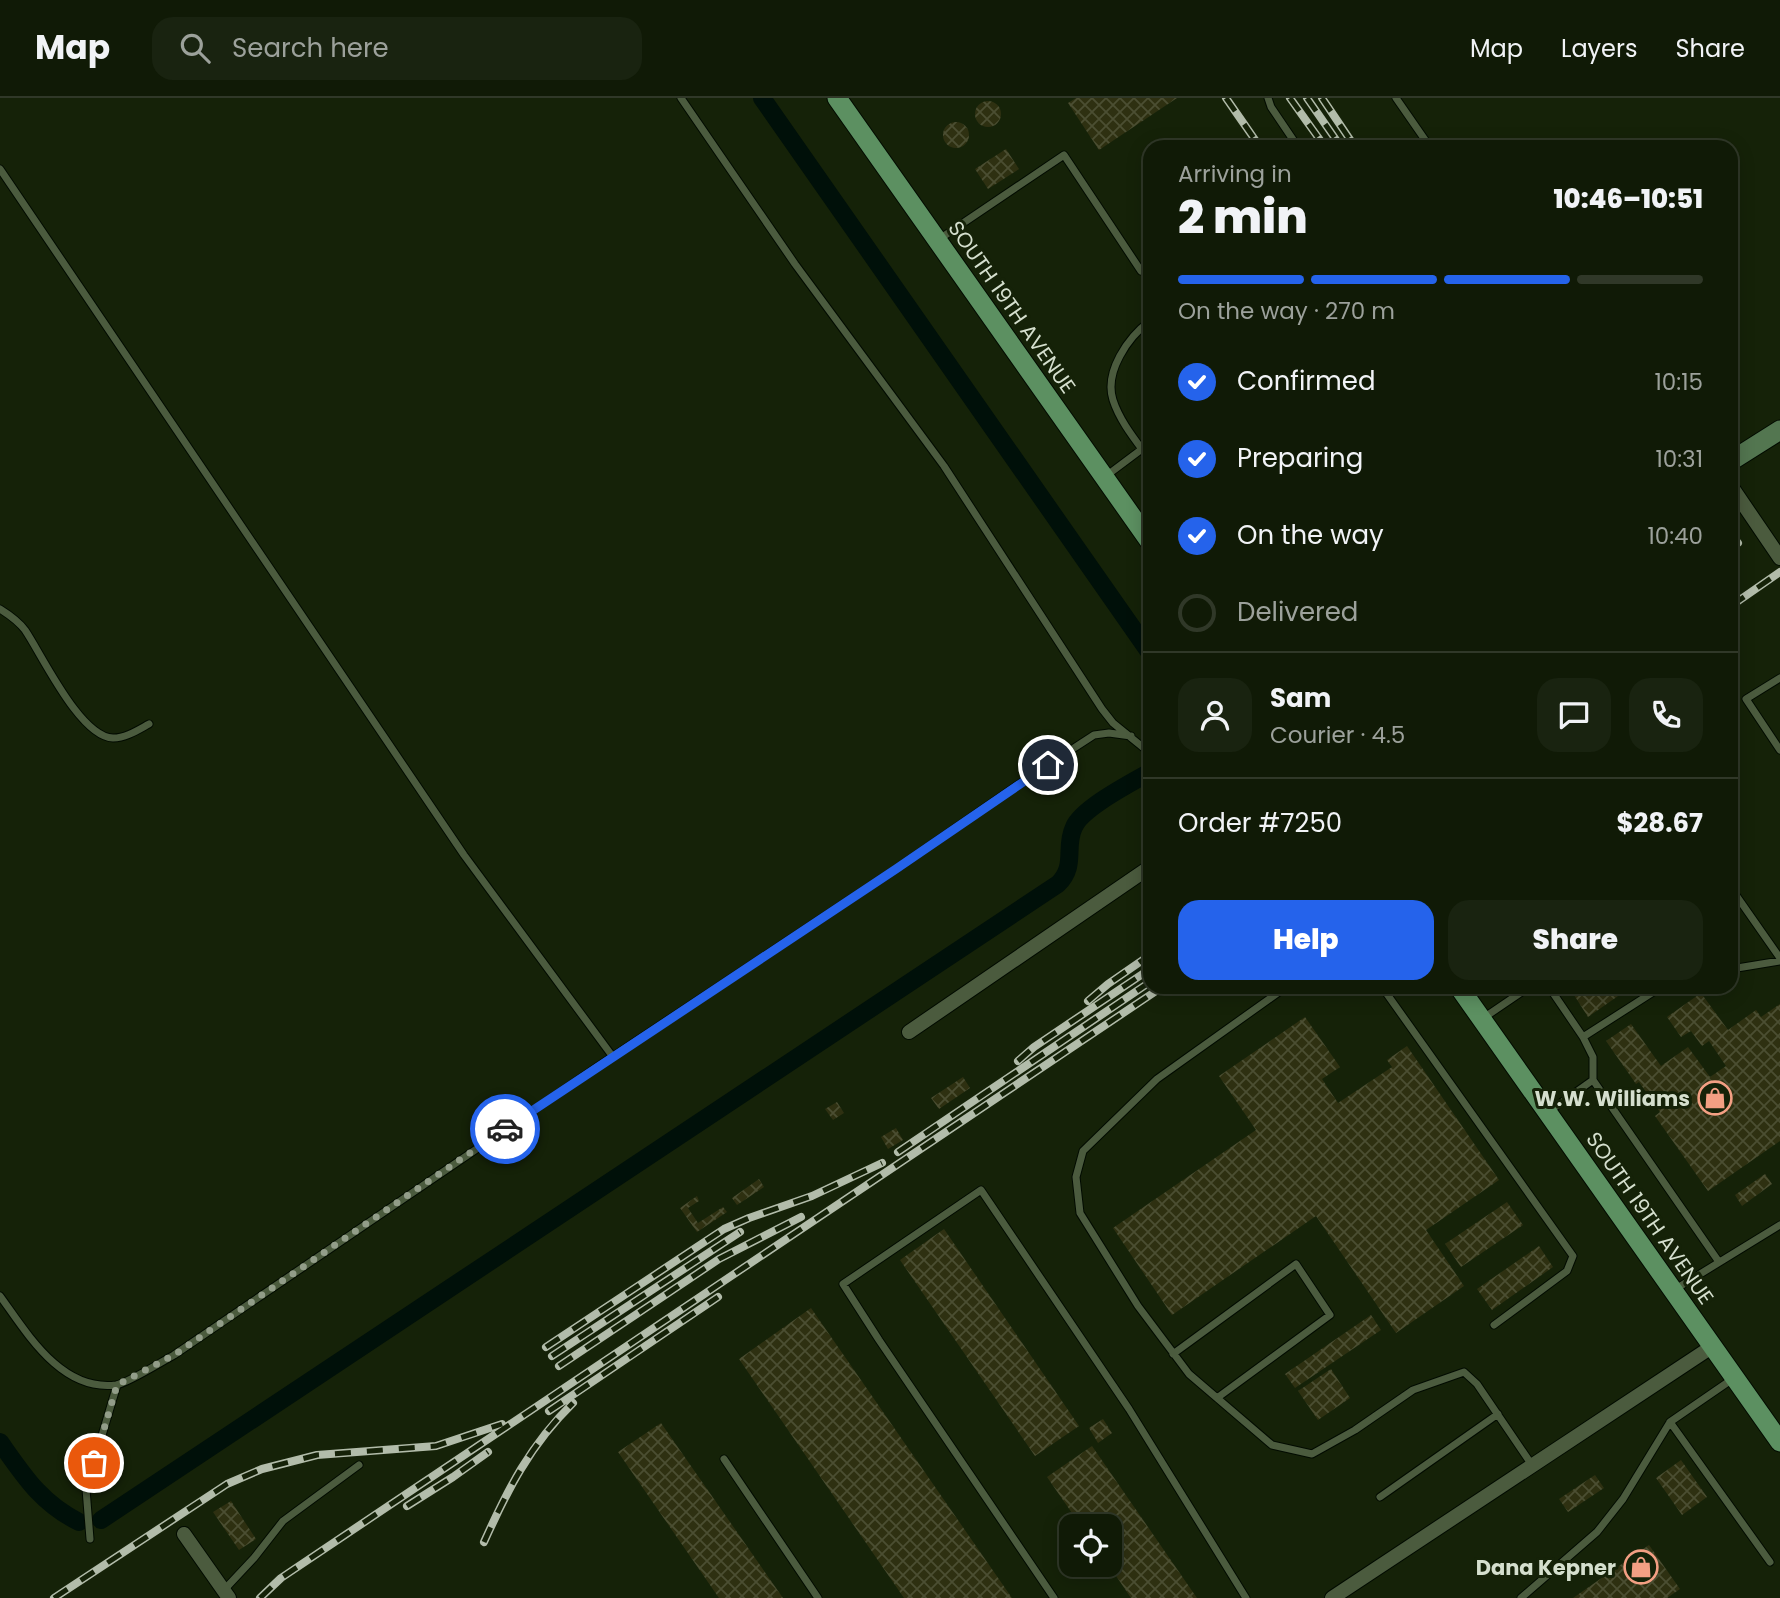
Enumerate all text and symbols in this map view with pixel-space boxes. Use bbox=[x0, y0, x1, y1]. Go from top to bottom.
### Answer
search box bbox=[152, 17, 642, 80]
text: Map bbox=[35, 24, 110, 71]
icon: search bbox=[176, 29, 214, 67]
text: Search here bbox=[232, 30, 389, 66]
text: Map bbox=[1470, 32, 1523, 65]
text: Layers bbox=[1561, 32, 1637, 65]
text: Share bbox=[1675, 32, 1745, 65]
text: Arriving in bbox=[1178, 158, 1292, 190]
text: 10:46–10:51 bbox=[1554, 181, 1703, 217]
text: 2 min bbox=[1178, 185, 1308, 249]
street label: SOUTH 19TH AVENUE bbox=[941, 215, 1083, 399]
text: On the way · 270 m bbox=[1178, 295, 1395, 327]
icon: check bbox=[1178, 363, 1216, 401]
text: Confirmed bbox=[1237, 363, 1375, 399]
text: 10:15 bbox=[1654, 366, 1703, 398]
icon: check bbox=[1178, 440, 1216, 478]
text: Preparing bbox=[1237, 440, 1363, 476]
text: 10:31 bbox=[1655, 443, 1703, 475]
icon: check bbox=[1178, 517, 1216, 555]
text: On the way bbox=[1237, 517, 1384, 553]
text: 10:40 bbox=[1647, 520, 1703, 552]
text: Delivered bbox=[1237, 594, 1358, 630]
button: person bbox=[1178, 678, 1252, 752]
button: chat bbox=[1537, 678, 1611, 752]
button: phone bbox=[1629, 678, 1703, 752]
text: Sam bbox=[1270, 680, 1331, 716]
text: Courier · 4.5 bbox=[1270, 719, 1405, 751]
pin bbox=[1018, 735, 1078, 795]
icon: home bbox=[1029, 746, 1067, 784]
text: Order #7250 bbox=[1178, 805, 1342, 841]
text: $28.67 bbox=[1616, 805, 1703, 841]
button: Help bbox=[1178, 900, 1434, 980]
button: Share bbox=[1448, 900, 1703, 980]
shop icon: W.W. Williams bbox=[1696, 1079, 1734, 1117]
place label: W.W. Williams bbox=[1534, 1084, 1690, 1113]
courier bbox=[470, 1094, 540, 1164]
icon: car bbox=[486, 1110, 524, 1148]
street label: SOUTH 19TH AVENUE bbox=[1579, 1126, 1721, 1310]
pin bbox=[64, 1433, 124, 1493]
icon: bag bbox=[75, 1444, 113, 1482]
map controls bbox=[1059, 1514, 1122, 1577]
button: locate bbox=[1059, 1514, 1122, 1577]
shop icon: Dana Kepner bbox=[1622, 1548, 1660, 1586]
place label: Dana Kepner bbox=[1476, 1553, 1616, 1582]

